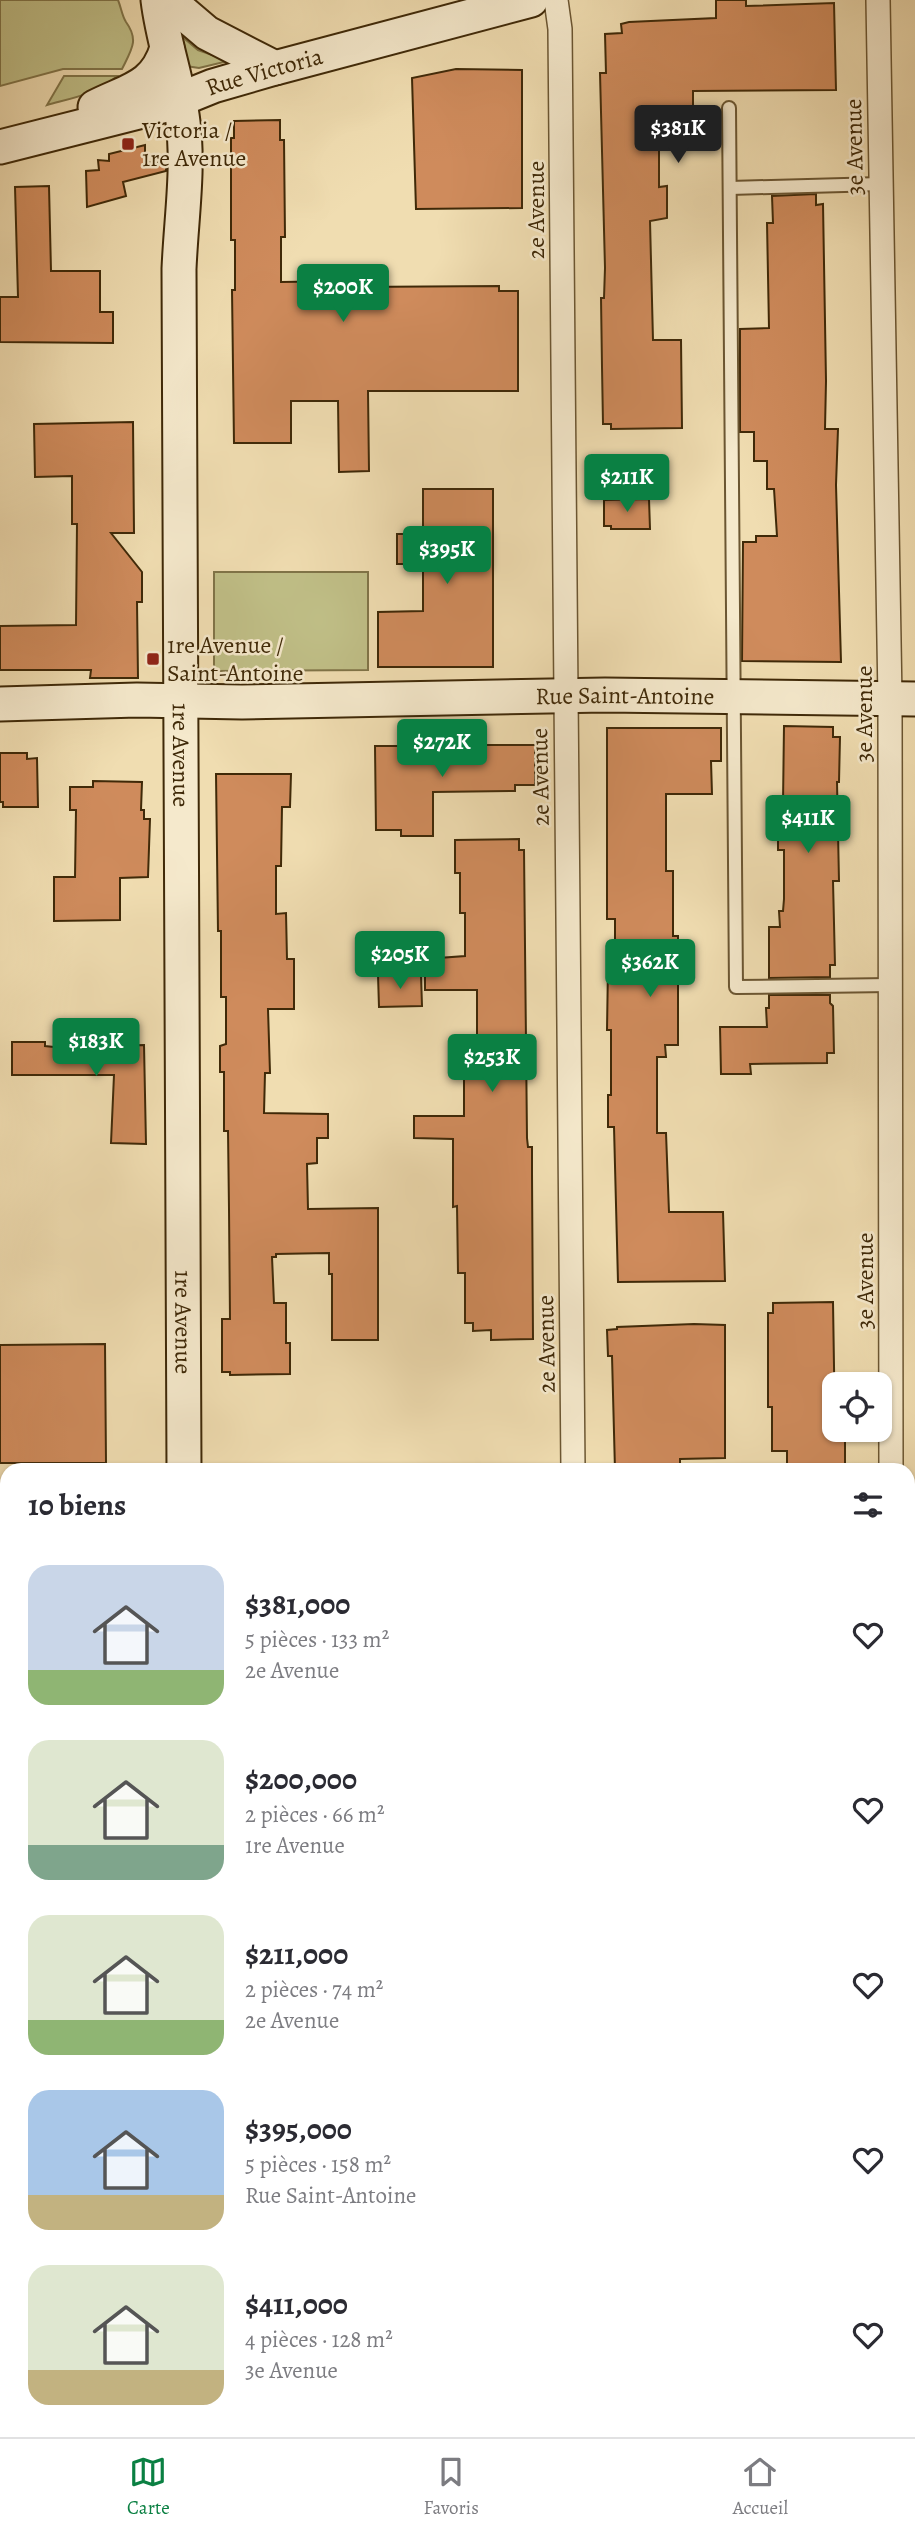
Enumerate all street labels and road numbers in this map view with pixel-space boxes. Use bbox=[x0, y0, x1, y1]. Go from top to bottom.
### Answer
street label: Rue Victoria bbox=[201, 40, 327, 103]
street label: 3e Avenue bbox=[837, 98, 871, 196]
street label: 2e Avenue bbox=[520, 161, 552, 259]
street label: 3e Avenue bbox=[848, 666, 880, 762]
street label: Rue Saint-Antoine bbox=[535, 679, 715, 712]
street label: 1re Avenue bbox=[165, 703, 197, 807]
street label: 2e Avenue bbox=[523, 728, 557, 826]
street label: 3e Avenue bbox=[849, 1233, 881, 1329]
street label: 1re Avenue bbox=[167, 1270, 200, 1374]
street label: 2e Avenue bbox=[529, 1295, 563, 1393]

